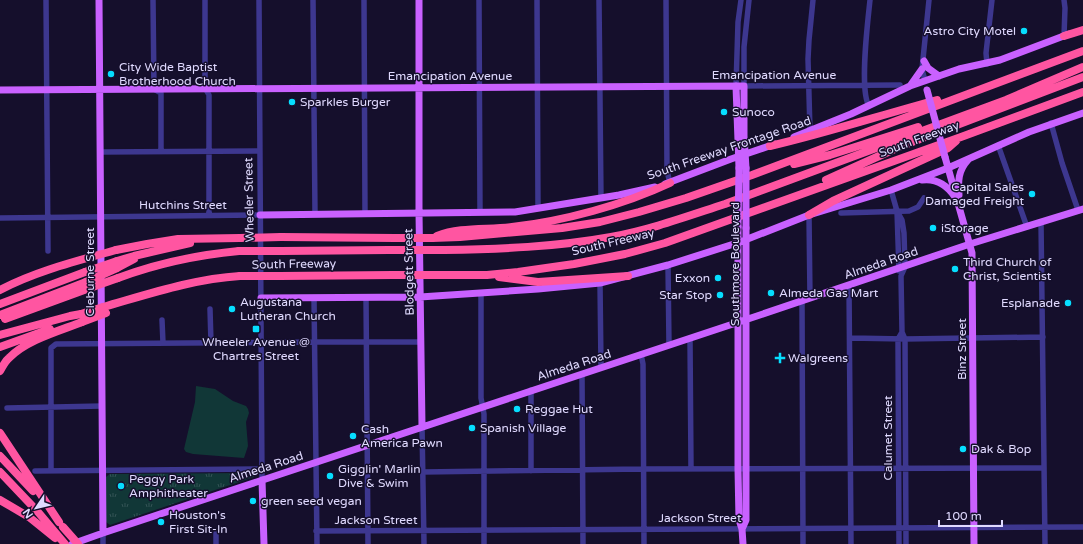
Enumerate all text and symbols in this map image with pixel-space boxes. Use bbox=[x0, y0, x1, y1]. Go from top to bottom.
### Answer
place label: Astro City Motel bbox=[924, 24, 1016, 38]
marker: Astro City Motel bbox=[1019, 26, 1029, 36]
place label: City Wide Baptist Brotherhood Church bbox=[119, 60, 236, 88]
street label: Emancipation Avenue bbox=[712, 68, 836, 82]
marker: City Wide Baptist Brotherhood Church bbox=[106, 69, 116, 79]
street label: Emancipation Avenue bbox=[388, 69, 512, 83]
place label: Sparkles Burger bbox=[300, 95, 391, 109]
marker: Sparkles Burger bbox=[287, 97, 297, 107]
place label: Sunoco bbox=[732, 105, 775, 119]
marker: Sunoco bbox=[719, 107, 729, 117]
street label: South Freeway Frontage Road bbox=[645, 113, 813, 183]
street label: South Freeway bbox=[877, 118, 962, 160]
street label: Wheeler Street bbox=[241, 157, 257, 243]
place label: Capital Sales Damaged Freight bbox=[925, 180, 1024, 208]
marker: Capital Sales Damaged Freight bbox=[1027, 189, 1037, 199]
street label: Hutchins Street bbox=[139, 198, 227, 212]
street label: Southmore Boulevard bbox=[728, 202, 742, 326]
place label: iStorage bbox=[941, 221, 989, 235]
marker: iStorage bbox=[928, 223, 938, 233]
street label: South Freeway bbox=[570, 226, 656, 258]
street label: Cleburne Street bbox=[83, 227, 97, 317]
street label: Blodgett Street bbox=[401, 228, 417, 316]
street label: Almeda Road bbox=[842, 244, 920, 282]
place label: Third Church of Christ, Scientist bbox=[963, 255, 1052, 283]
street label: South Freeway bbox=[252, 256, 337, 272]
marker: Third Church of Christ, Scientist bbox=[950, 264, 960, 274]
place label: Exxon bbox=[675, 271, 710, 285]
marker: Exxon bbox=[713, 273, 723, 283]
place label: Almeda Gas Mart bbox=[779, 286, 879, 300]
place label: Star Stop bbox=[659, 288, 712, 302]
marker: Almeda Gas Mart bbox=[766, 288, 776, 298]
marker: Star Stop bbox=[715, 290, 725, 300]
place label: Augustana Lutheran Church bbox=[240, 295, 336, 323]
place label: Esplanade bbox=[1001, 296, 1060, 310]
marker: Esplanade bbox=[1063, 298, 1073, 308]
marker: Augustana Lutheran Church bbox=[227, 304, 237, 314]
street label: Binz Street bbox=[955, 318, 969, 380]
marker: Wheeler Avenue @ Chartres Street bbox=[251, 324, 261, 334]
place label: Wheeler Avenue @ Chartres Street bbox=[202, 335, 310, 363]
street label: Almeda Road bbox=[535, 346, 613, 384]
place label: Walgreens bbox=[788, 351, 848, 365]
marker: Walgreens bbox=[775, 353, 785, 363]
street label: Calumet Street bbox=[881, 395, 895, 481]
place label: Reggae Hut bbox=[525, 402, 593, 416]
marker: Reggae Hut bbox=[512, 404, 522, 414]
place label: Spanish Village bbox=[480, 421, 567, 435]
place label: Cash America Pawn bbox=[361, 422, 443, 450]
marker: Spanish Village bbox=[467, 423, 477, 433]
marker: Cash America Pawn bbox=[348, 431, 358, 441]
place label: Dak & Bop bbox=[971, 442, 1031, 456]
marker: Dak & Bop bbox=[958, 444, 968, 454]
street label: Almeda Road bbox=[227, 448, 305, 486]
place label: Gigglin' Marlin Dive & Swim bbox=[338, 462, 421, 490]
marker: Gigglin' Marlin Dive & Swim bbox=[325, 471, 335, 481]
place label: Peggy Park Amphitheater bbox=[129, 472, 208, 500]
marker: Peggy Park Amphitheater bbox=[116, 481, 126, 491]
north arrow bbox=[16, 488, 56, 528]
place label: green seed vegan bbox=[261, 494, 362, 508]
marker: green seed vegan bbox=[248, 496, 258, 506]
scale bar bbox=[939, 502, 1002, 528]
text: N bbox=[20, 506, 36, 521]
place label: Houston's First Sit-In bbox=[169, 508, 228, 536]
text: 100 m bbox=[945, 509, 982, 523]
street label: Jackson Street bbox=[659, 511, 742, 525]
street label: Jackson Street bbox=[335, 513, 418, 527]
marker: Houston's First Sit-In bbox=[156, 517, 166, 527]

